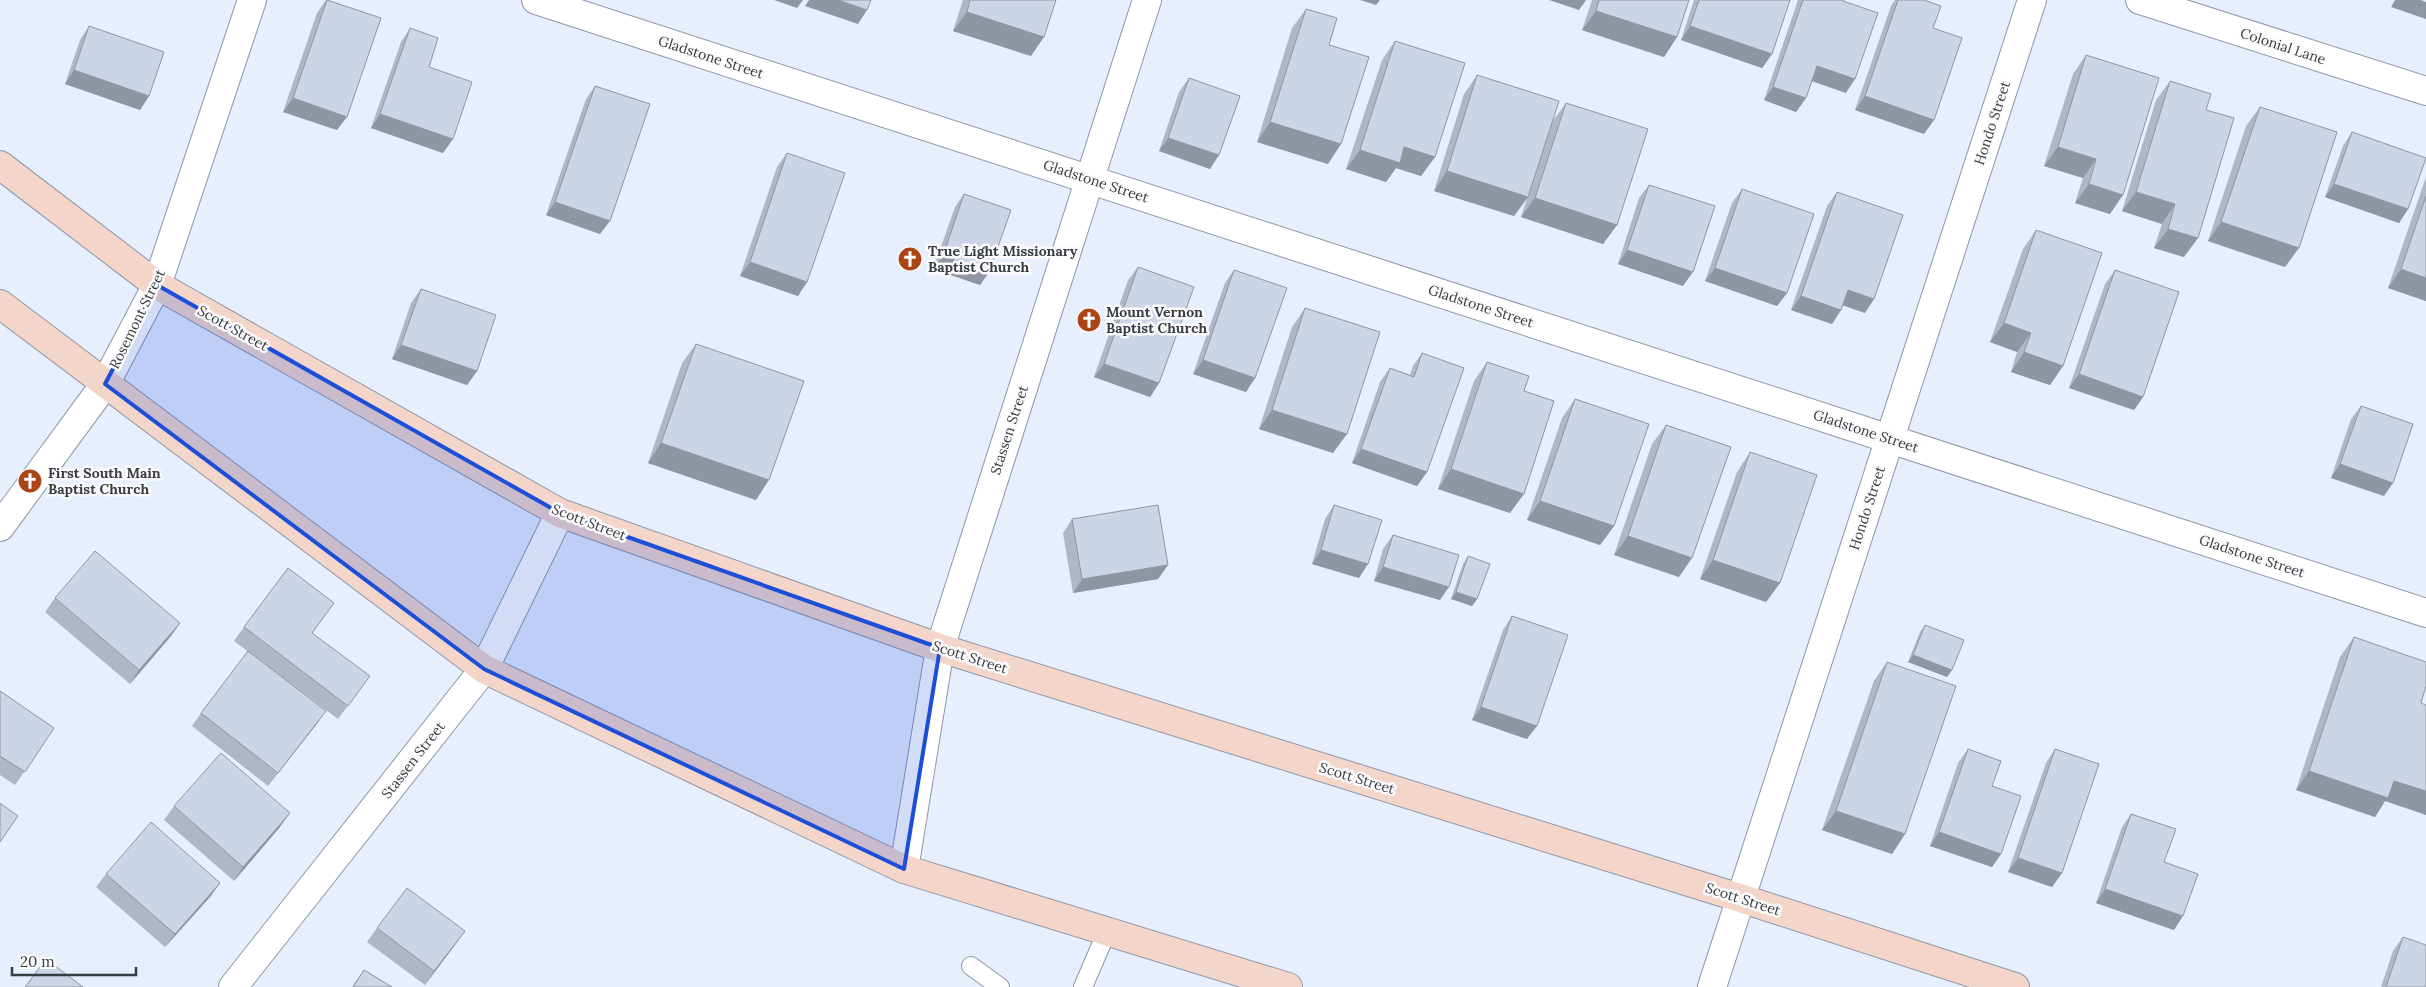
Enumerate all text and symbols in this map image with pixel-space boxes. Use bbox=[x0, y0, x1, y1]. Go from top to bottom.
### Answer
street label: Colonial Lane bbox=[2238, 24, 2328, 68]
street label: Gladstone Street bbox=[656, 32, 766, 83]
street label: Hondo Street bbox=[1970, 78, 2014, 167]
street label: Gladstone Street bbox=[1041, 156, 1151, 207]
place label: True Light Missionary Baptist Church bbox=[928, 242, 1078, 276]
church icon: True Light Missionary Baptist Church bbox=[897, 246, 923, 272]
street label: Rosemont Street bbox=[105, 266, 169, 372]
street label: Gladstone Street bbox=[1426, 281, 1536, 332]
street label: Scott Street bbox=[195, 301, 272, 355]
place label: Mount Vernon Baptist Church bbox=[1106, 303, 1207, 337]
church icon: Mount Vernon Baptist Church bbox=[1076, 307, 1102, 333]
street label: Stassen Street bbox=[986, 382, 1032, 477]
street label: Gladstone Street bbox=[1811, 406, 1921, 457]
street label: Hondo Street bbox=[1845, 463, 1889, 552]
place label: First South Main Baptist Church bbox=[48, 464, 161, 498]
church icon: First South Main Baptist Church bbox=[17, 468, 43, 494]
street label: Scott Street bbox=[549, 500, 629, 545]
street label: Gladstone Street bbox=[2197, 531, 2307, 582]
street label: Scott Street bbox=[930, 636, 1010, 678]
street label: Stassen Street bbox=[377, 717, 449, 802]
street label: Scott Street bbox=[1317, 758, 1397, 798]
street label: Scott Street bbox=[1703, 878, 1783, 920]
scale bar bbox=[12, 944, 136, 976]
text: 20 m bbox=[20, 952, 55, 971]

